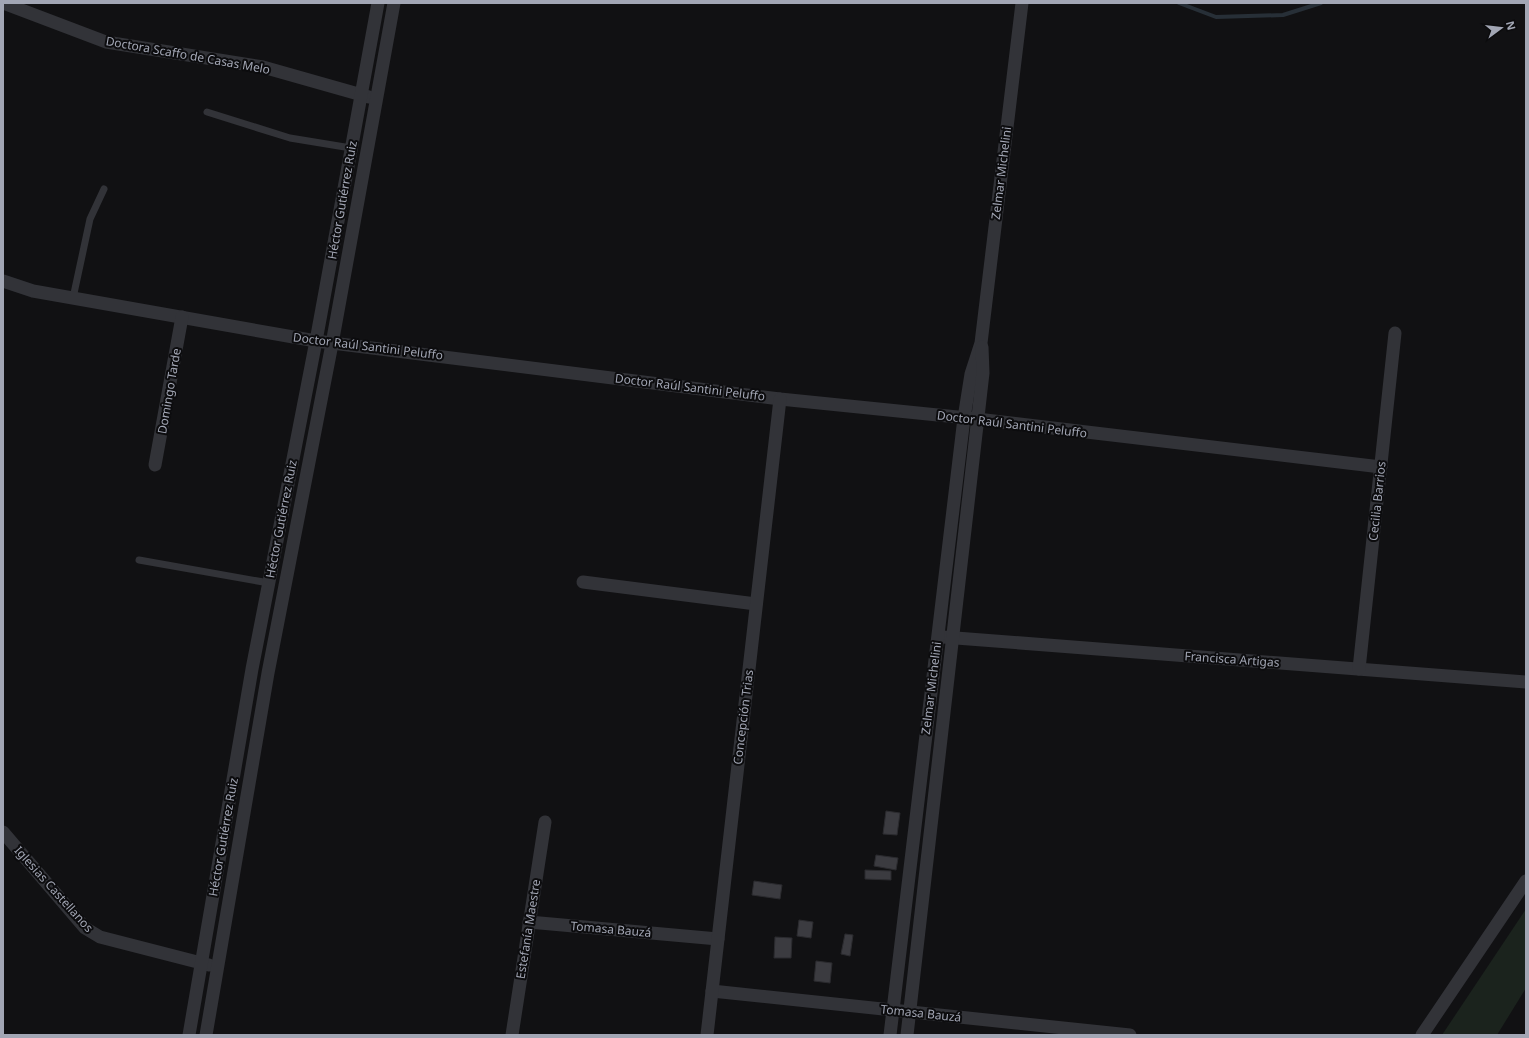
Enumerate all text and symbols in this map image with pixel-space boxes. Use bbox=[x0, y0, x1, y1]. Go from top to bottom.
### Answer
north arrow bbox=[1481, 8, 1521, 48]
text: N bbox=[1503, 19, 1520, 32]
street label: Doctora Scaffo de Casas Melo bbox=[104, 32, 272, 78]
street label: Zelmar Michelini bbox=[987, 126, 1015, 220]
street label: Héctor Gutiérrez Ruiz bbox=[323, 139, 361, 261]
street label: Doctor Raúl Santini Peluffo bbox=[292, 328, 444, 364]
street label: Domingo Tarde bbox=[153, 347, 185, 435]
street label: Doctor Raúl Santini Peluffo bbox=[614, 369, 766, 405]
street label: Doctor Raúl Santini Peluffo bbox=[936, 406, 1088, 442]
street label: Héctor Gutiérrez Ruiz bbox=[261, 458, 301, 580]
street label: Cecilia Barrios bbox=[1364, 460, 1390, 542]
street label: Zelmar Michelini bbox=[917, 641, 945, 735]
street label: Francisca Artigas bbox=[1184, 647, 1280, 671]
street label: Concepción Trias bbox=[729, 668, 757, 765]
street label: Héctor Gutiérrez Ruiz bbox=[204, 776, 242, 898]
street label: Iglesias Castellanos bbox=[11, 842, 97, 936]
street label: Estefanía Maestre bbox=[512, 878, 544, 980]
street label: Tomasa Bauzá bbox=[570, 917, 652, 941]
street label: Tomasa Bauzá bbox=[880, 1000, 962, 1026]

